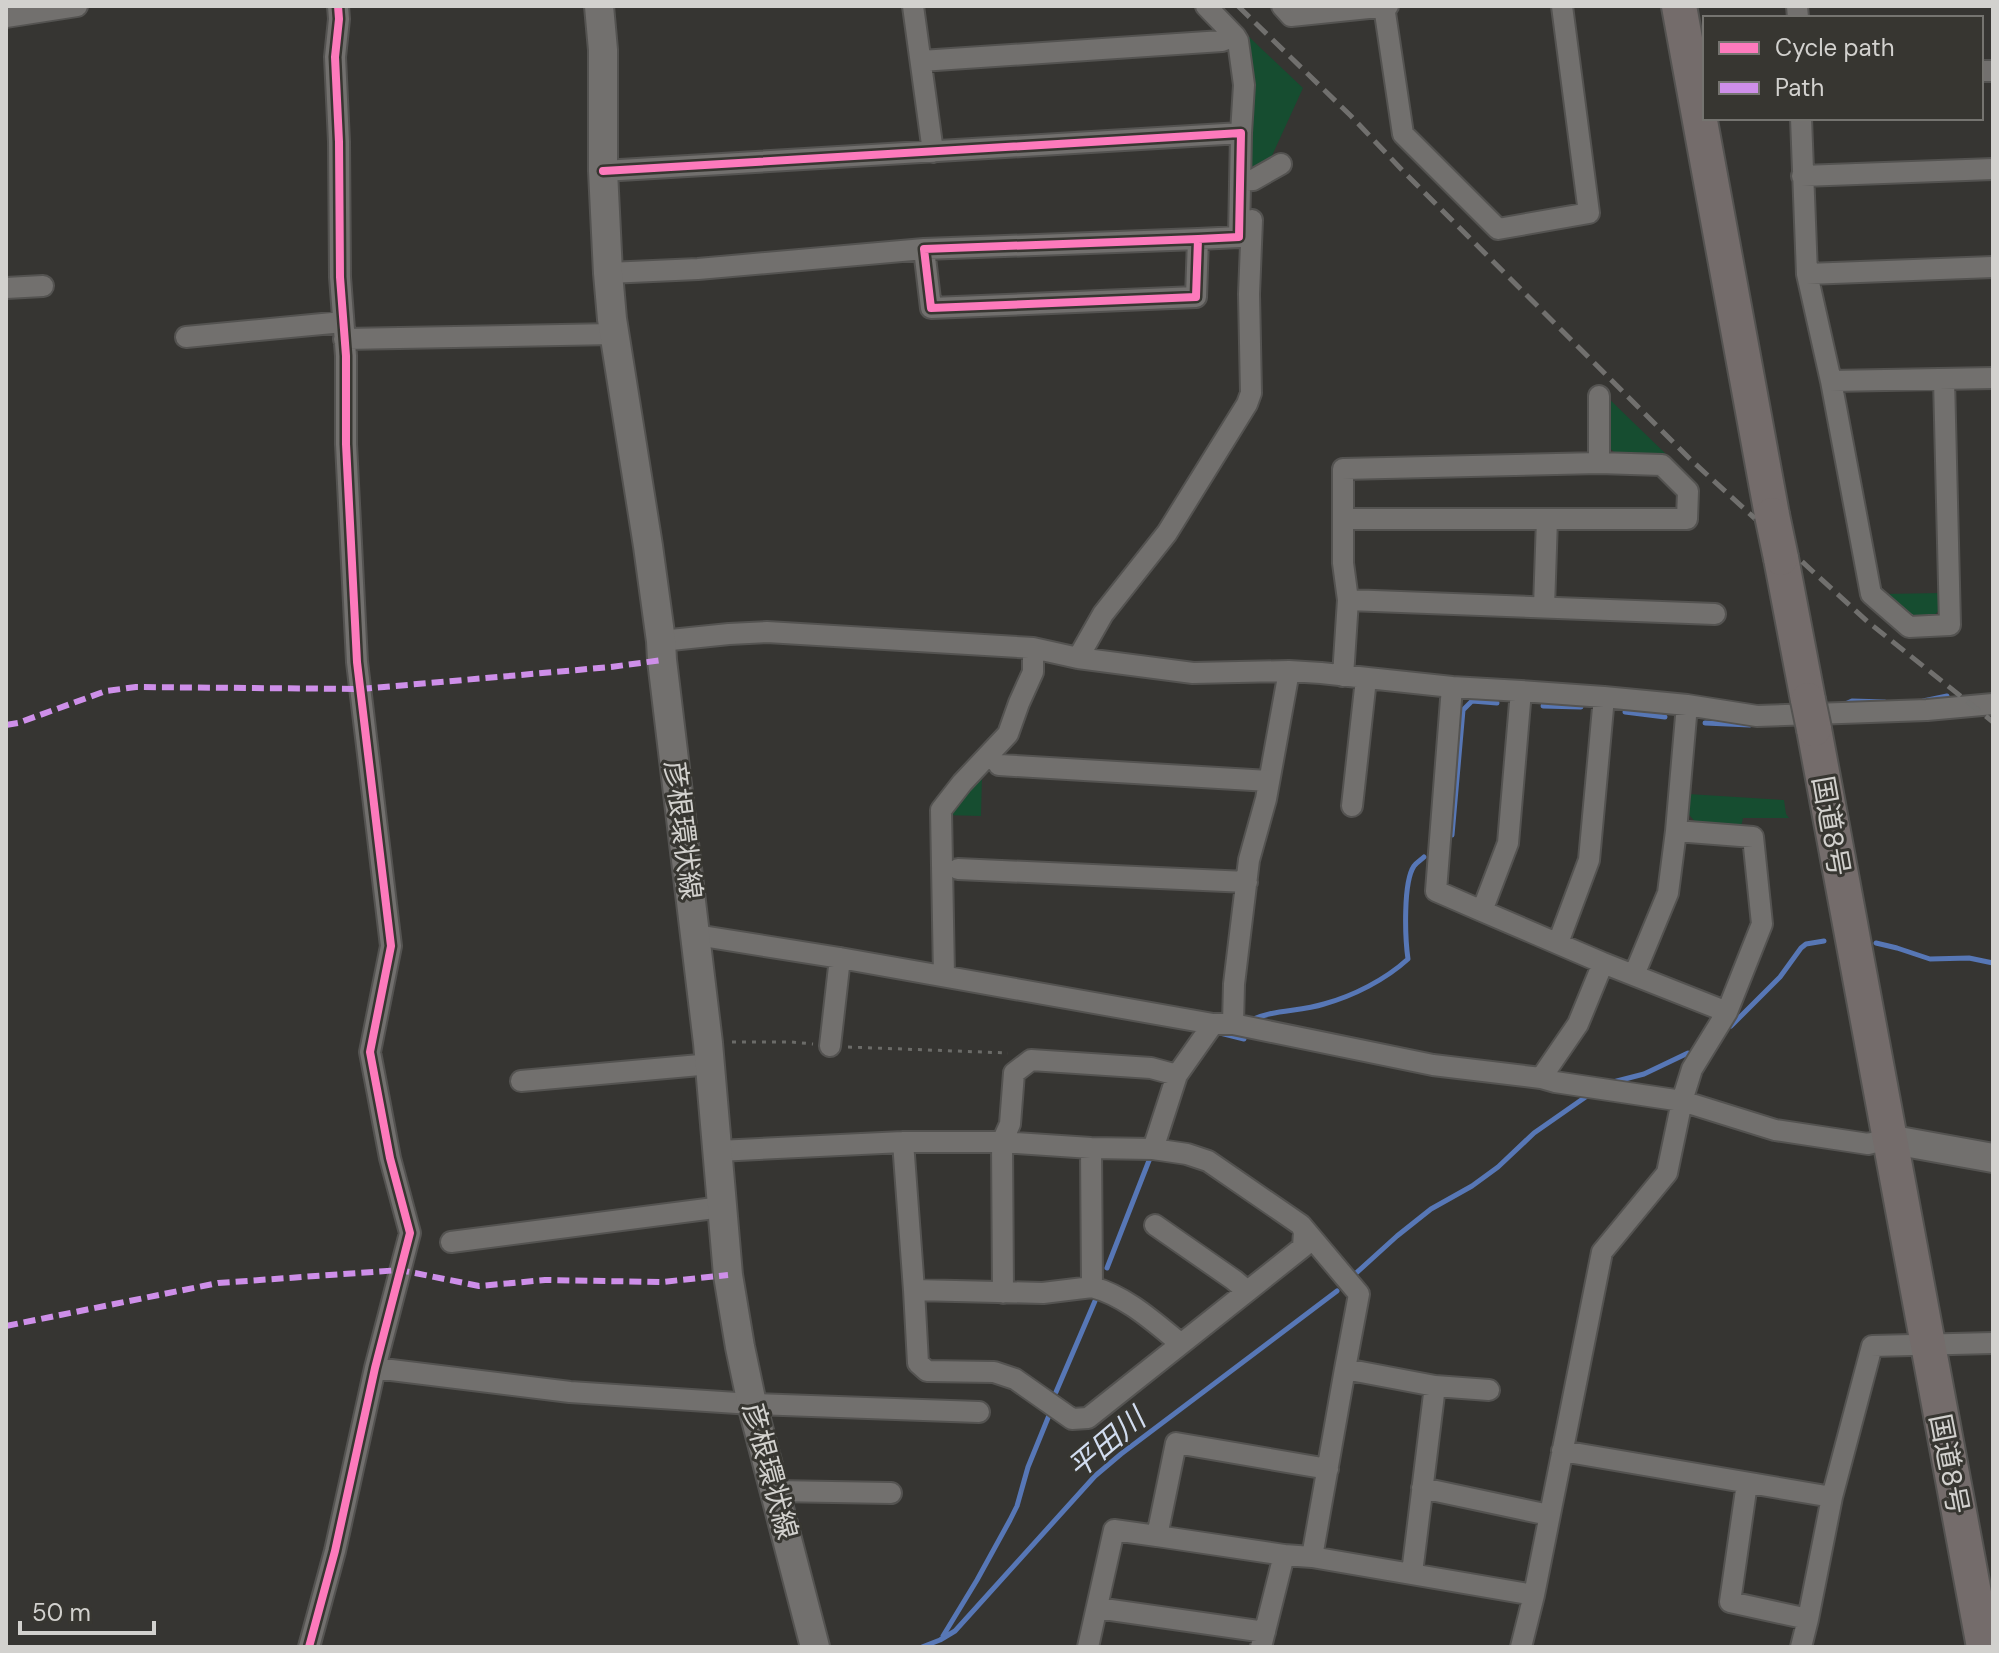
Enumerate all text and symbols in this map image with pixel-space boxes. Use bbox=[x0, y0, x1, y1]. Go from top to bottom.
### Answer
legend bbox=[1703, 16, 1983, 120]
text: Cycle path bbox=[1775, 32, 1894, 63]
text: Path bbox=[1775, 72, 1824, 103]
street label: 彦根環状線 bbox=[656, 758, 710, 902]
street label: 国道8号 bbox=[1804, 773, 1858, 879]
water label: 平田川 bbox=[1059, 1397, 1155, 1487]
street label: 彦根環状線 bbox=[734, 1399, 806, 1543]
street label: 国道8号 bbox=[1921, 1411, 1977, 1517]
scale bar bbox=[20, 1585, 154, 1635]
text: 50 m bbox=[32, 1597, 91, 1628]

